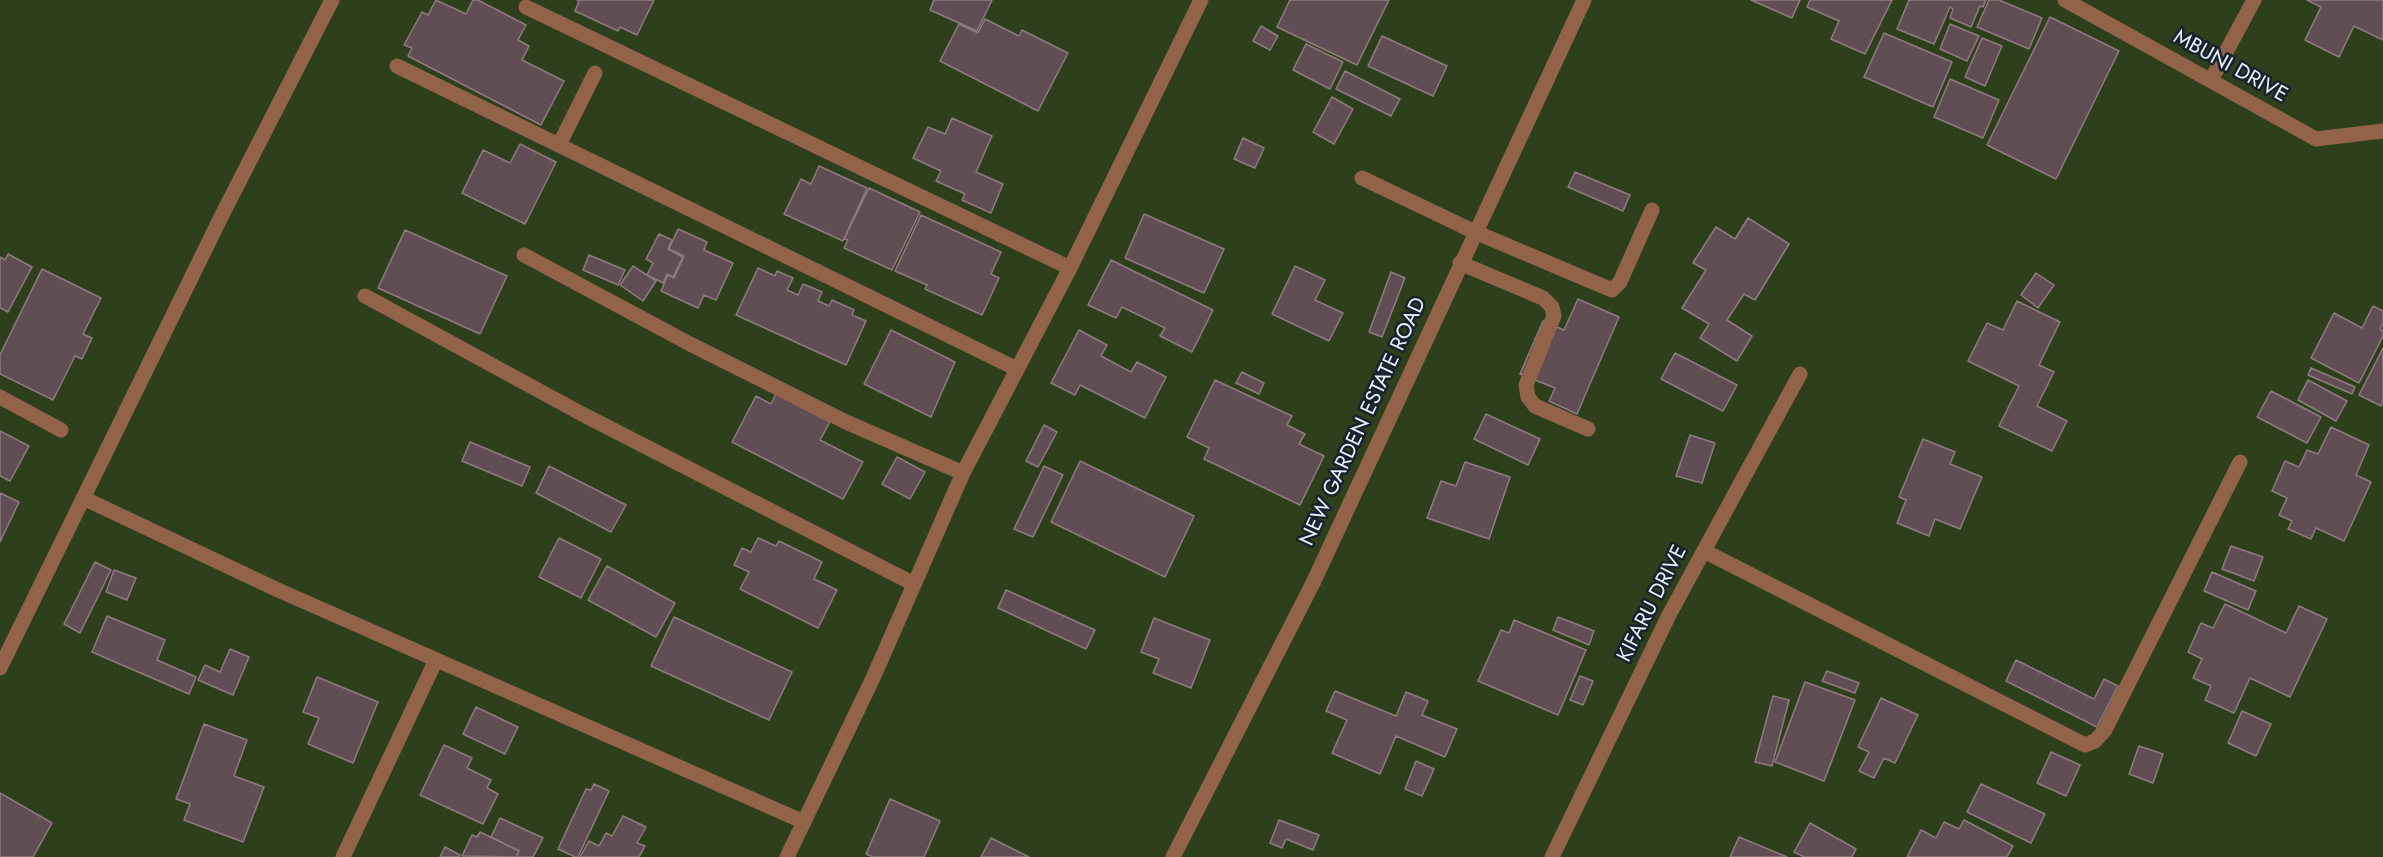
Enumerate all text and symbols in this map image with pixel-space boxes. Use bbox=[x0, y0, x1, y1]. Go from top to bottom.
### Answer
street label: MBUNI DRIVE bbox=[2169, 25, 2291, 109]
street label: NEW GARDEN ESTATE ROAD bbox=[1295, 294, 1433, 550]
street label: KIFARU DRIVE bbox=[1613, 541, 1693, 667]

